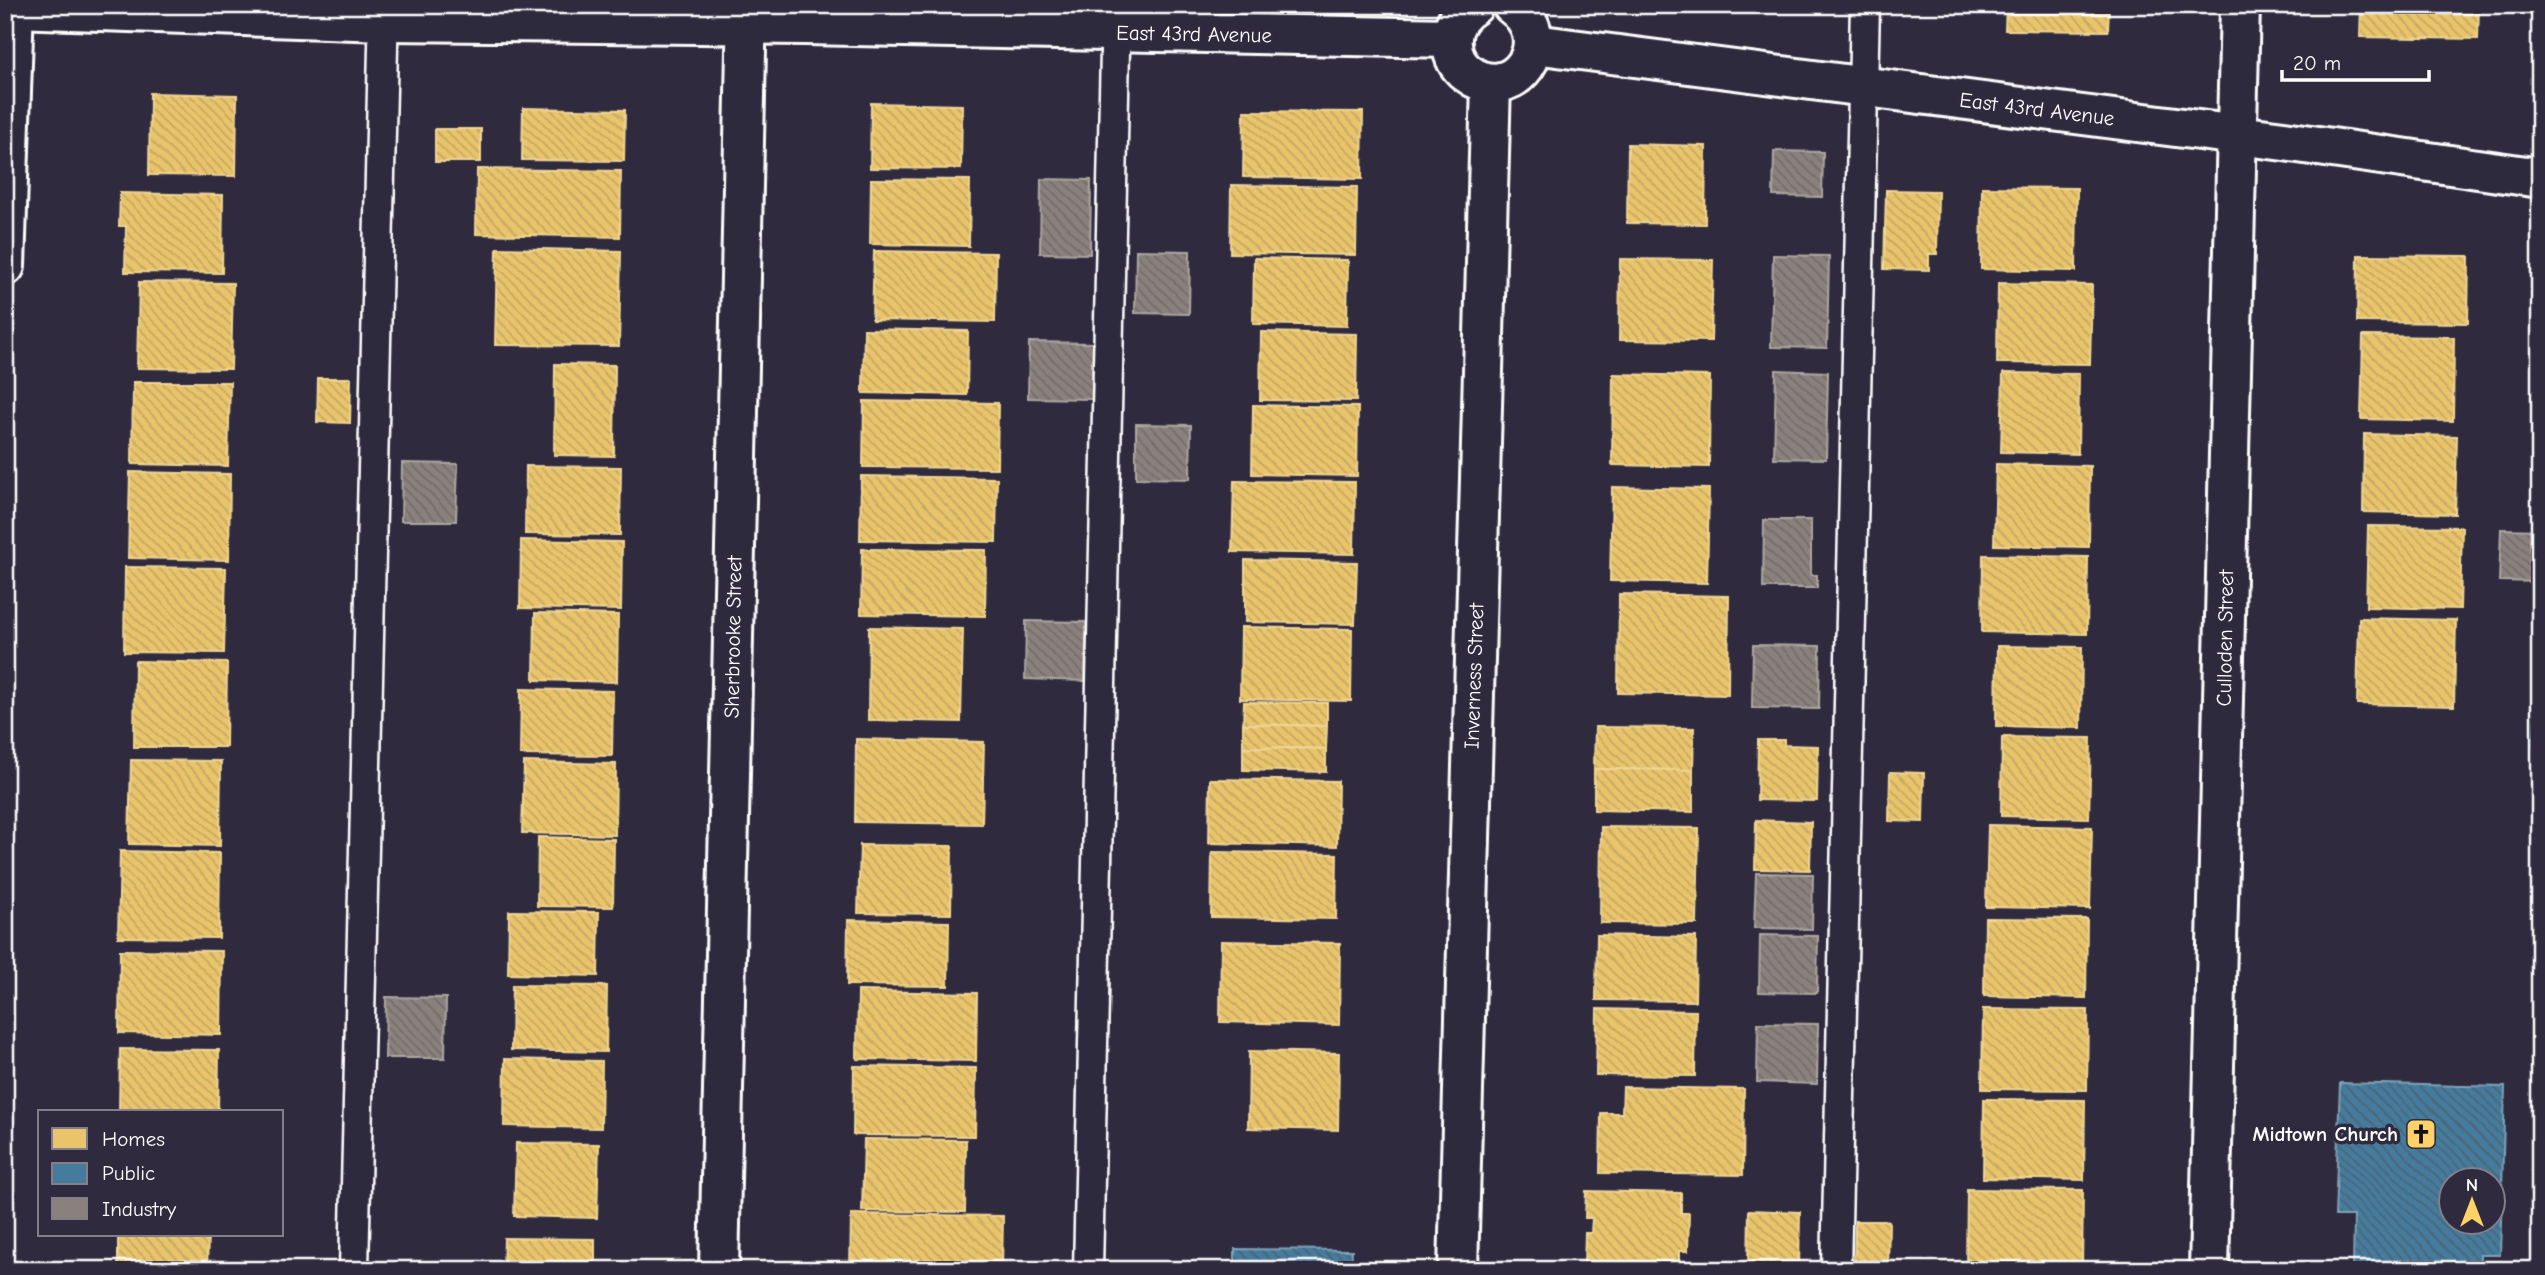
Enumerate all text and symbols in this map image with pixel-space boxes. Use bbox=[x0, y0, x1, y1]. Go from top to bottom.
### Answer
street label: East 43rd Avenue bbox=[1116, 21, 1272, 47]
scale bar bbox=[2282, 38, 2430, 82]
text: 20 m bbox=[2293, 51, 2341, 75]
street label: East 43rd Avenue bbox=[1958, 88, 2116, 130]
street label: Sherbrooke Street bbox=[720, 554, 746, 719]
street label: Culloden Street bbox=[2212, 568, 2238, 707]
street label: Inverness Street bbox=[1459, 602, 1489, 750]
legend bbox=[38, 1110, 284, 1236]
church icon: Midtown Church bbox=[2404, 1117, 2438, 1151]
place label: Midtown Church bbox=[2252, 1122, 2398, 1146]
text: Homes bbox=[102, 1127, 165, 1151]
text: Public bbox=[102, 1161, 155, 1185]
north arrow bbox=[2436, 1166, 2506, 1236]
text: N bbox=[2466, 1174, 2478, 1196]
text: Industry bbox=[102, 1197, 177, 1221]

